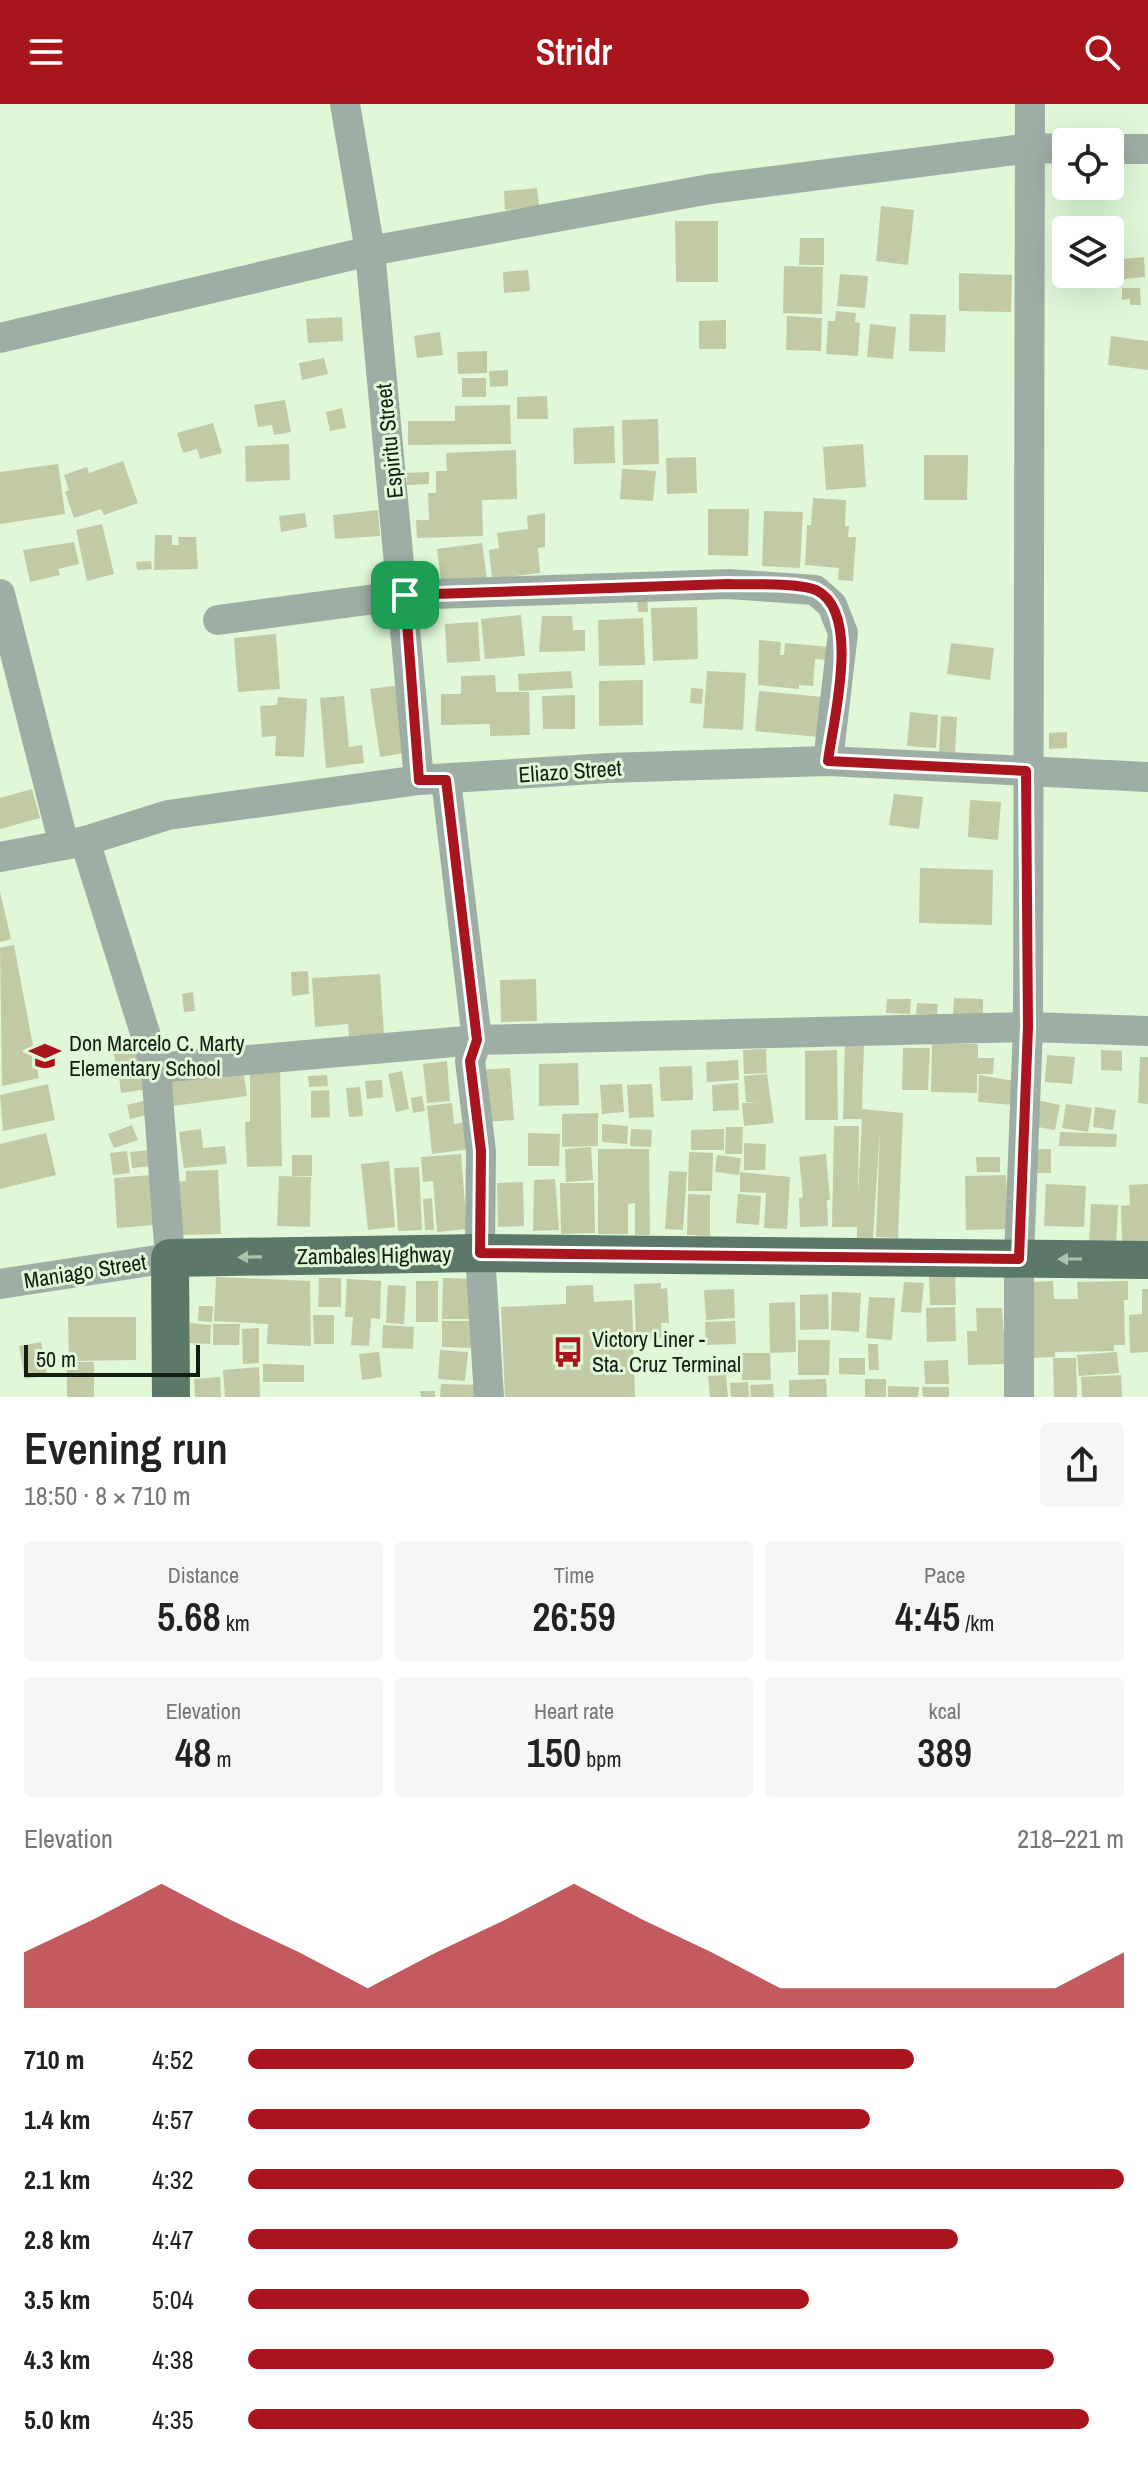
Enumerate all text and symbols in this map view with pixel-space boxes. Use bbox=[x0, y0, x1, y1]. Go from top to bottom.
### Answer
text: Stridr bbox=[536, 28, 612, 76]
icon: menu bbox=[24, 30, 68, 74]
icon: search bbox=[1080, 30, 1124, 74]
map controls bbox=[1052, 128, 1124, 288]
button: locate bbox=[1052, 128, 1124, 200]
button: layers bbox=[1052, 216, 1124, 288]
street label: Espiritu Street bbox=[368, 382, 410, 500]
pin bbox=[371, 561, 439, 629]
icon: arrive bbox=[383, 573, 427, 617]
street label: Eliazo Street bbox=[517, 752, 623, 790]
place label: Don Marcelo C. Marty Elementary School bbox=[69, 1028, 244, 1083]
school or university icon: Don Marcelo C. Marty Elementary School bbox=[28, 1039, 62, 1073]
street label: Zambales Highway bbox=[297, 1239, 451, 1271]
street label: Maniago Street bbox=[22, 1247, 148, 1295]
one-way arrow bbox=[237, 1251, 262, 1263]
one-way arrow bbox=[1057, 1253, 1082, 1265]
place label: Victory Liner - Sta. Cruz Terminal bbox=[592, 1324, 741, 1379]
bus stop icon: Victory Liner - Sta. Cruz Terminal bbox=[551, 1335, 585, 1369]
scale bar bbox=[24, 1341, 200, 1377]
text: 50 m bbox=[36, 1344, 76, 1374]
text: Evening run bbox=[24, 1418, 228, 1478]
button: share bbox=[1040, 1423, 1124, 1507]
text: 18:50 · 8 × 710 m bbox=[24, 1478, 191, 1513]
text: Distance bbox=[168, 1560, 239, 1590]
text: Time bbox=[554, 1560, 594, 1590]
text: Pace bbox=[924, 1560, 965, 1590]
text: 5.68 bbox=[157, 1590, 221, 1643]
text: 26:59 bbox=[532, 1590, 616, 1643]
text: 4:45 bbox=[895, 1590, 960, 1643]
text: km bbox=[221, 1608, 250, 1638]
text: /km bbox=[960, 1608, 994, 1638]
text: Elevation bbox=[166, 1696, 241, 1726]
text: Heart rate bbox=[534, 1696, 614, 1726]
text: kcal bbox=[929, 1696, 961, 1726]
text: 48 bbox=[175, 1726, 212, 1779]
text: 150 bbox=[527, 1726, 581, 1779]
text: 389 bbox=[917, 1726, 972, 1779]
text: m bbox=[212, 1744, 232, 1774]
text: bpm bbox=[581, 1744, 621, 1774]
text: Elevation bbox=[24, 1821, 113, 1856]
text: 218–221 m bbox=[1017, 1821, 1124, 1856]
text: 710 m bbox=[24, 2042, 84, 2077]
text: 4:52 bbox=[152, 2042, 194, 2077]
text: 1.4 km bbox=[24, 2102, 90, 2137]
text: 4:57 bbox=[152, 2102, 194, 2137]
text: 2.1 km bbox=[24, 2162, 90, 2197]
text: 4:32 bbox=[152, 2162, 194, 2197]
text: 2.8 km bbox=[24, 2222, 90, 2257]
text: 4:47 bbox=[152, 2222, 194, 2257]
text: 3.5 km bbox=[24, 2282, 90, 2317]
text: 5:04 bbox=[152, 2282, 194, 2317]
text: 4.3 km bbox=[24, 2342, 90, 2377]
text: 4:38 bbox=[152, 2342, 194, 2377]
text: 5.0 km bbox=[24, 2402, 90, 2437]
text: 4:35 bbox=[152, 2402, 194, 2437]

